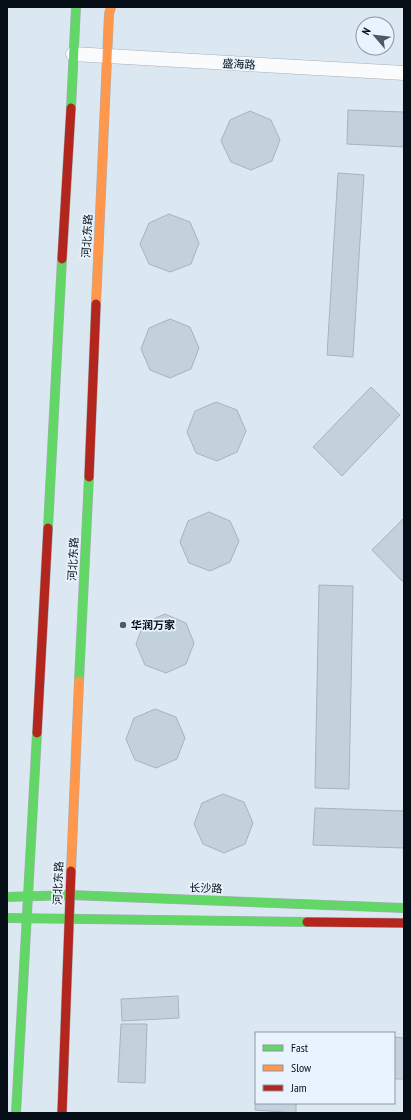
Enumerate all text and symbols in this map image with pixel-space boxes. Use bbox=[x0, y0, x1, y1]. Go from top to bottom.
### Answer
north arrow bbox=[355, 16, 395, 56]
text: N bbox=[359, 25, 374, 37]
street label: 盛海路 bbox=[222, 56, 256, 72]
street label: 河北东路 bbox=[79, 214, 95, 258]
street label: 河北东路 bbox=[65, 537, 81, 581]
place label: 华润万家 bbox=[131, 618, 175, 632]
marker: 华润万家 bbox=[118, 620, 128, 630]
street label: 河北东路 bbox=[50, 861, 66, 905]
street label: 长沙路 bbox=[189, 880, 223, 896]
legend bbox=[255, 1032, 395, 1104]
text: Fast bbox=[291, 1040, 309, 1055]
text: Slow bbox=[291, 1060, 312, 1075]
text: Jam bbox=[290, 1080, 307, 1095]

